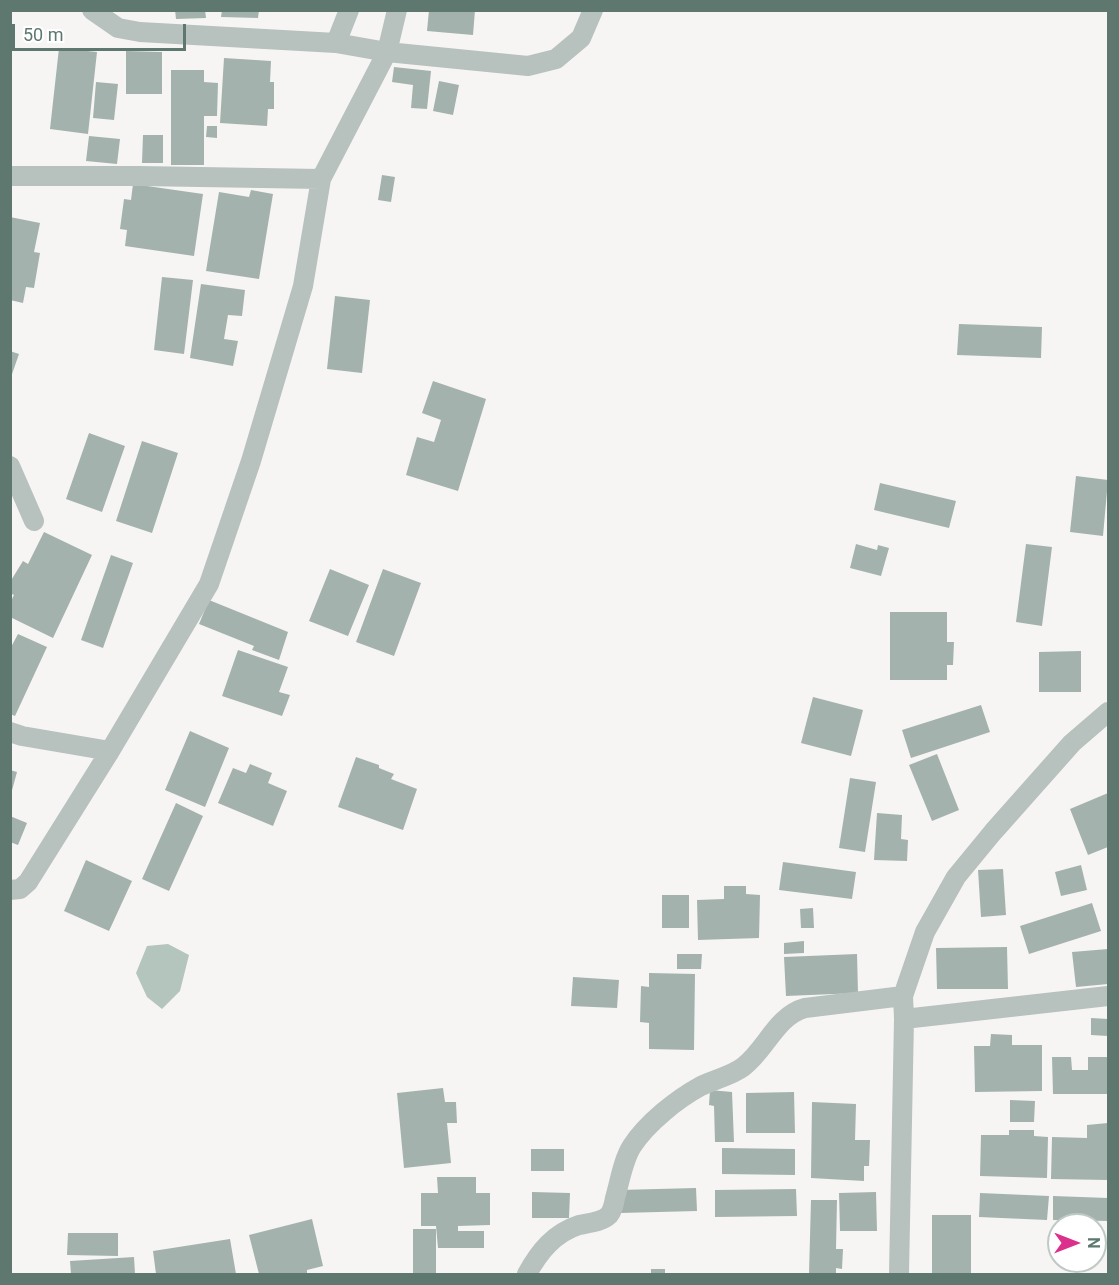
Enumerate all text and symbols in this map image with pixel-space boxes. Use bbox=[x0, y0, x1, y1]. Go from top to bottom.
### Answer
scale bar bbox=[15, 12, 189, 50]
text: 50 m bbox=[23, 24, 63, 45]
north arrow bbox=[1047, 1213, 1107, 1273]
text: N bbox=[1084, 1237, 1103, 1249]

